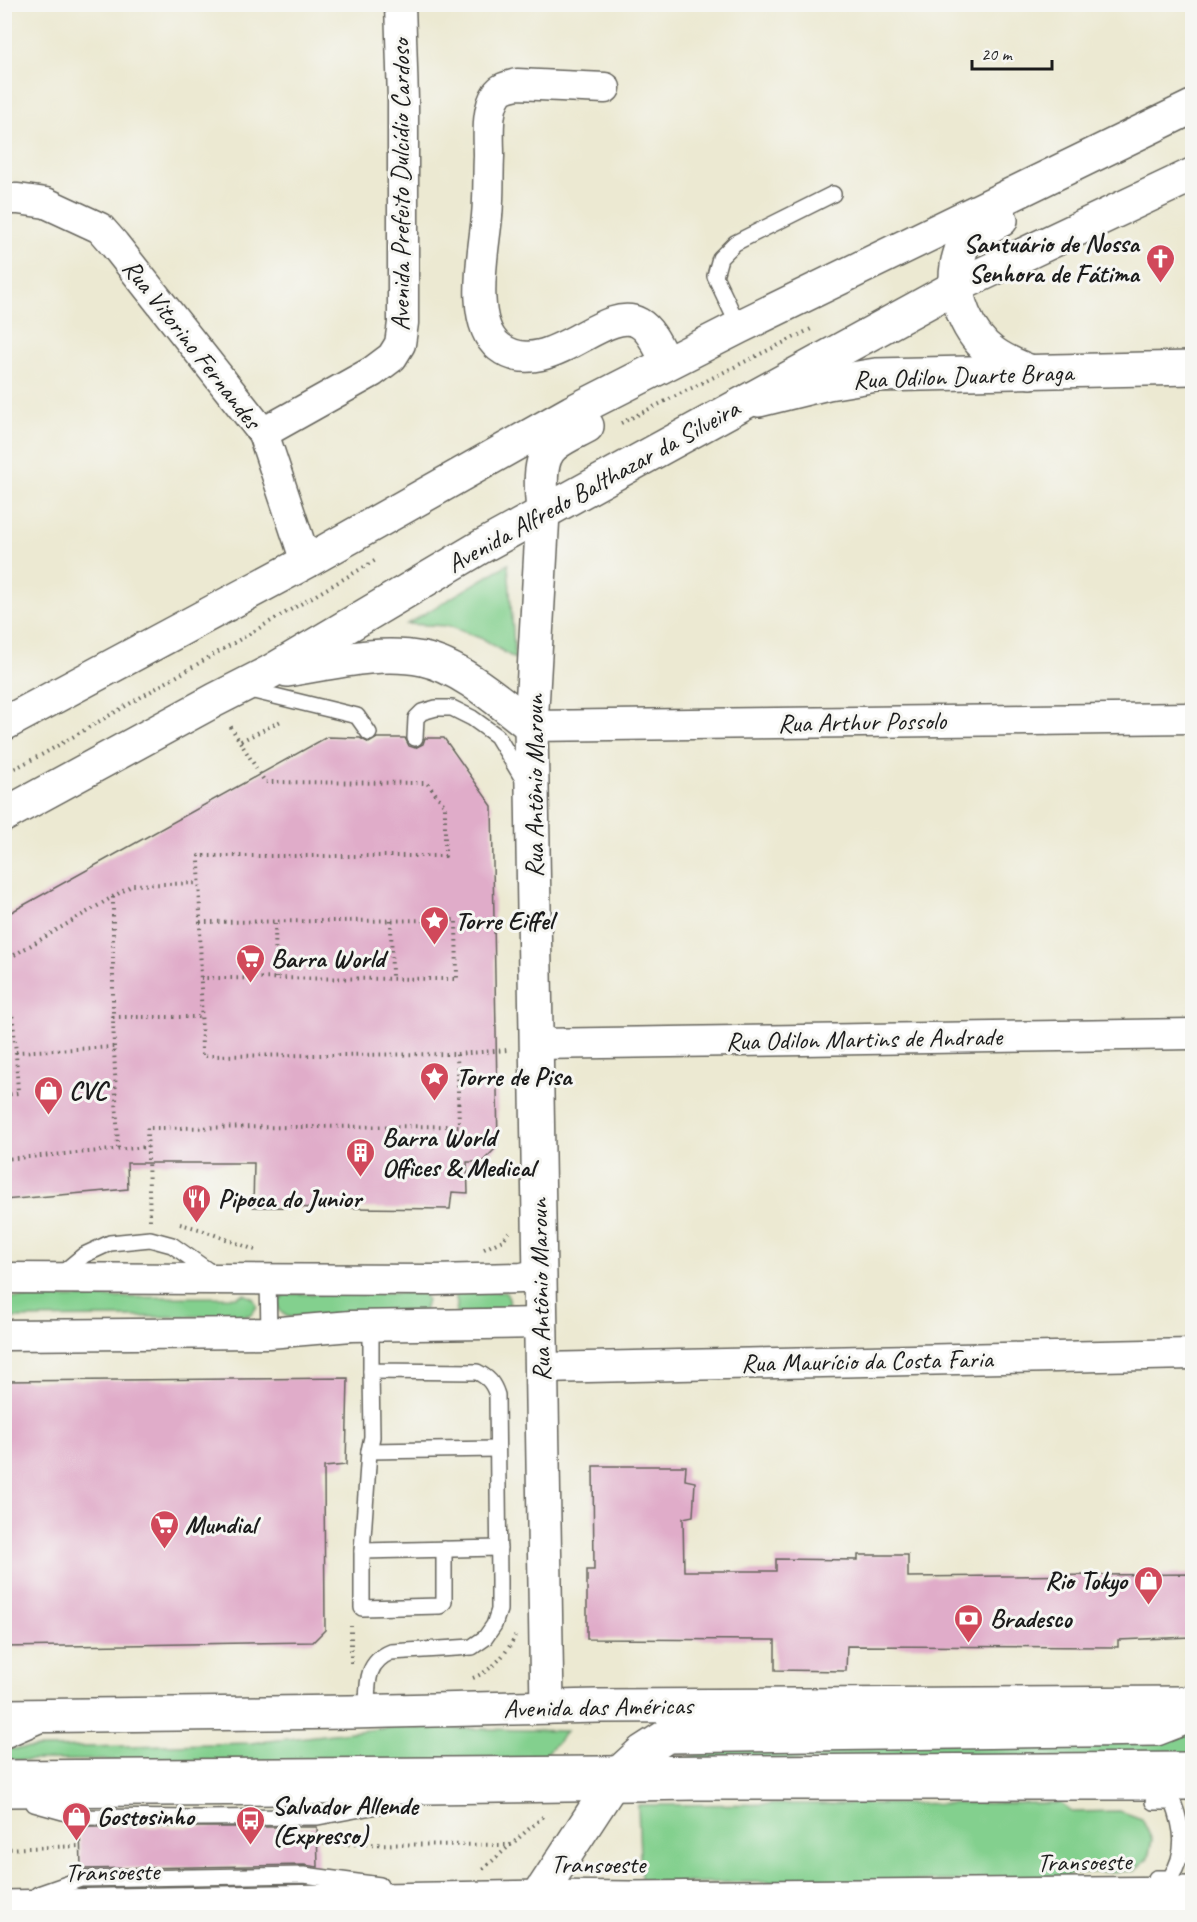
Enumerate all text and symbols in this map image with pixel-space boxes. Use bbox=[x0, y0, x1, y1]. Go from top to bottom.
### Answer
scale bar bbox=[972, 33, 1052, 71]
street label: Avenida Prefeito Dulcídio Cardoso bbox=[384, 36, 417, 331]
text: 20 m bbox=[981, 43, 1014, 65]
place label: Santuário de Nossa Senhora de Fátima bbox=[963, 227, 1141, 290]
church icon: Santuário de Nossa Senhora de Fátima bbox=[1144, 242, 1176, 284]
street label: Rua Vitorino Fernandes bbox=[115, 252, 270, 437]
street label: Rua Odilon Duarte Braga bbox=[852, 356, 1076, 396]
street label: Avenida Alfredo Balthazar da Silveira bbox=[441, 391, 746, 580]
street label: Rua Antônio Maroun bbox=[518, 693, 551, 878]
street label: Rua Arthur Possolo bbox=[778, 704, 948, 740]
place icon: Torre Eiffel bbox=[418, 904, 450, 946]
place label: Torre Eiffel bbox=[455, 904, 559, 937]
supermarket icon: Barra World bbox=[234, 942, 266, 984]
place label: Barra World bbox=[271, 942, 389, 975]
street label: Rua Odilon Martins de Andrade bbox=[726, 1020, 1004, 1058]
place icon: Torre de Pisa bbox=[419, 1060, 451, 1102]
place label: Torre de Pisa bbox=[456, 1060, 574, 1093]
shop icon: CVC bbox=[32, 1074, 64, 1116]
place label: CVC bbox=[69, 1074, 110, 1107]
place label: Barra World Offices & Medical bbox=[382, 1121, 540, 1184]
building icon: Barra World Offices & Medical bbox=[345, 1136, 377, 1178]
restaurant icon: Pipoca do Junior bbox=[181, 1182, 213, 1224]
place label: Pipoca do Junior bbox=[218, 1182, 364, 1215]
street label: Rua Antônio Maroun bbox=[522, 1197, 558, 1382]
street label: Rua Maurício da Costa Faria bbox=[741, 1342, 995, 1380]
supermarket icon: Mundial bbox=[148, 1508, 180, 1550]
place label: Mundial bbox=[185, 1508, 262, 1541]
place label: Rio Tokyo bbox=[1045, 1564, 1129, 1597]
shop icon: Rio Tokyo bbox=[1132, 1564, 1164, 1606]
bank icon: Bradesco bbox=[953, 1602, 985, 1644]
place label: Bradesco bbox=[990, 1602, 1073, 1635]
street label: Avenida das Américas bbox=[503, 1689, 695, 1725]
place label: Salvador Allende (Expresso) bbox=[272, 1789, 420, 1852]
shop icon: Gostosinho bbox=[60, 1800, 92, 1842]
place label: Gostosinho bbox=[97, 1800, 196, 1833]
bus stop icon: Salvador Allende (Expresso) bbox=[235, 1804, 267, 1846]
street label: Transoeste bbox=[1036, 1845, 1134, 1879]
street label: Transoeste bbox=[551, 1848, 648, 1881]
street label: Transoeste bbox=[64, 1855, 162, 1889]

